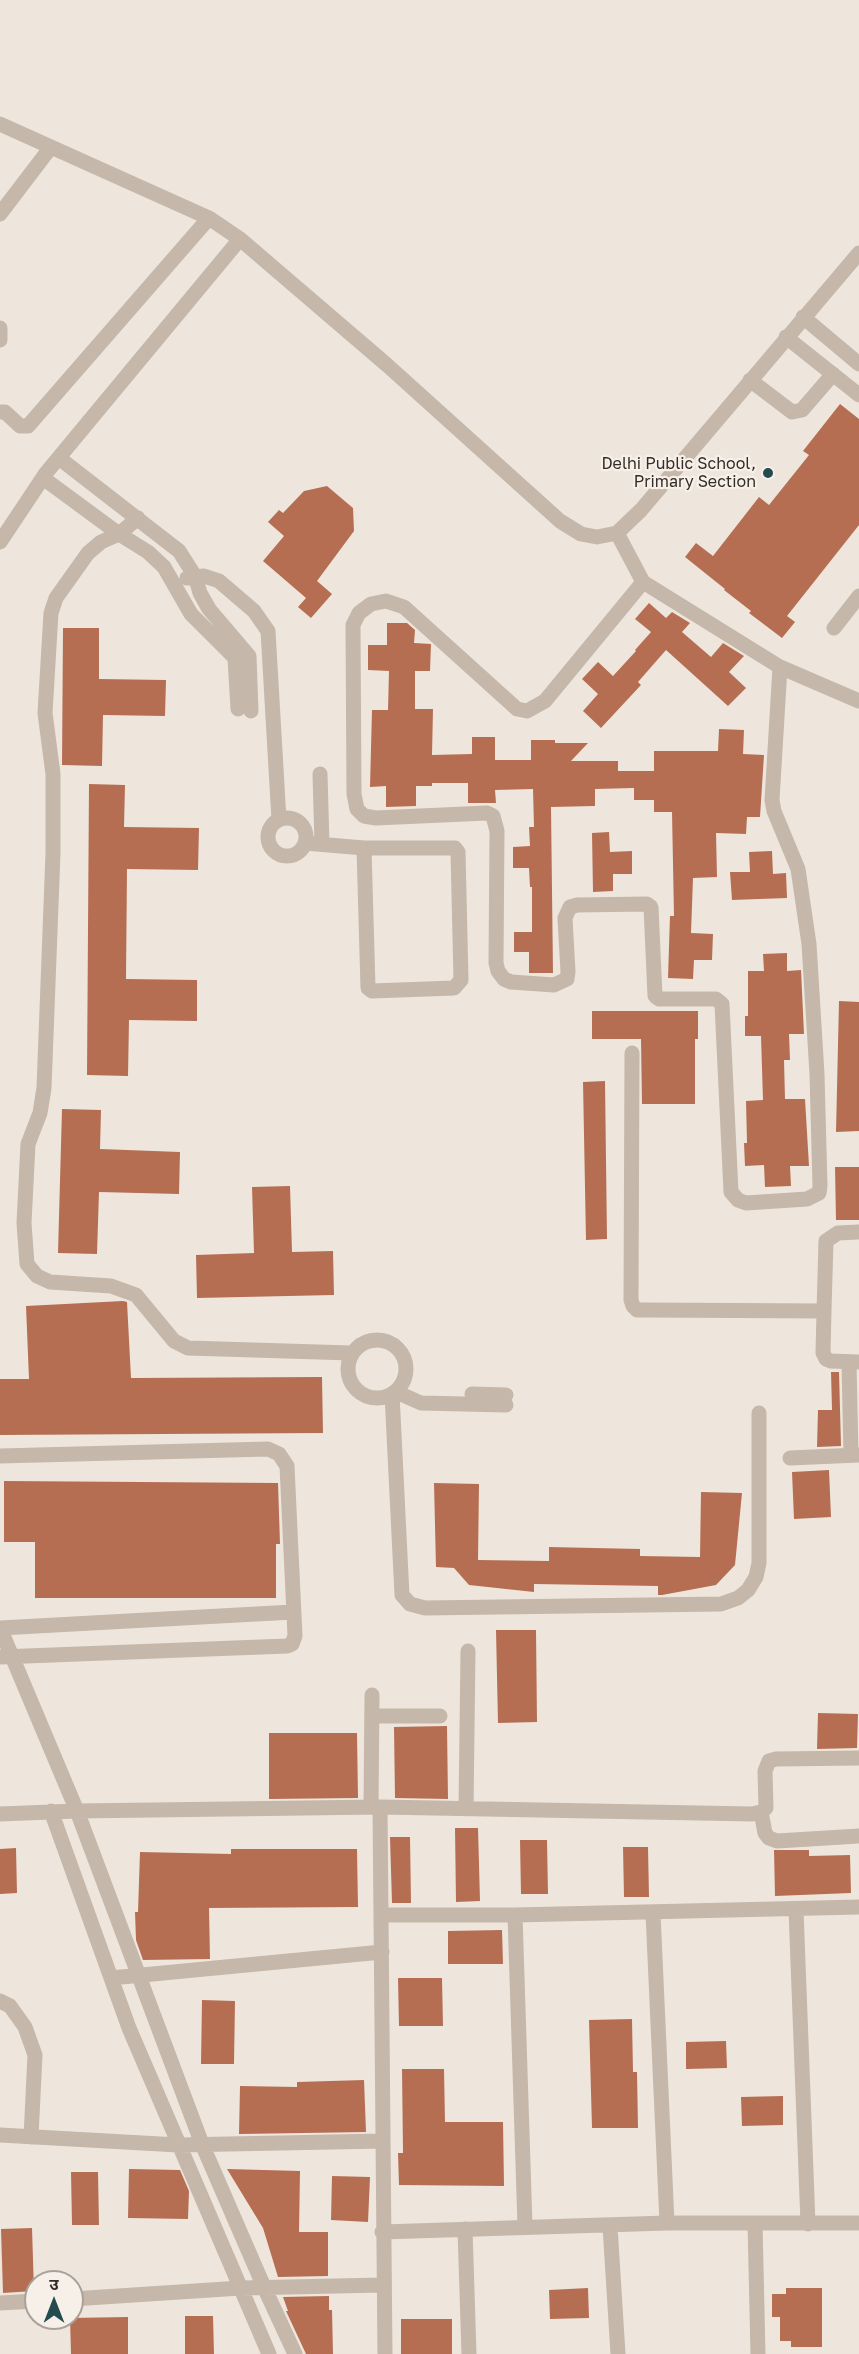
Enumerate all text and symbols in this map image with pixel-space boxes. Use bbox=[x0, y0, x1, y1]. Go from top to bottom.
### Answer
place label: Delhi Public School, Primary Section bbox=[601, 454, 756, 492]
marker: Delhi Public School, Primary Section bbox=[761, 466, 775, 480]
north arrow bbox=[24, 2270, 84, 2330]
text: उ bbox=[49, 2274, 59, 2294]

